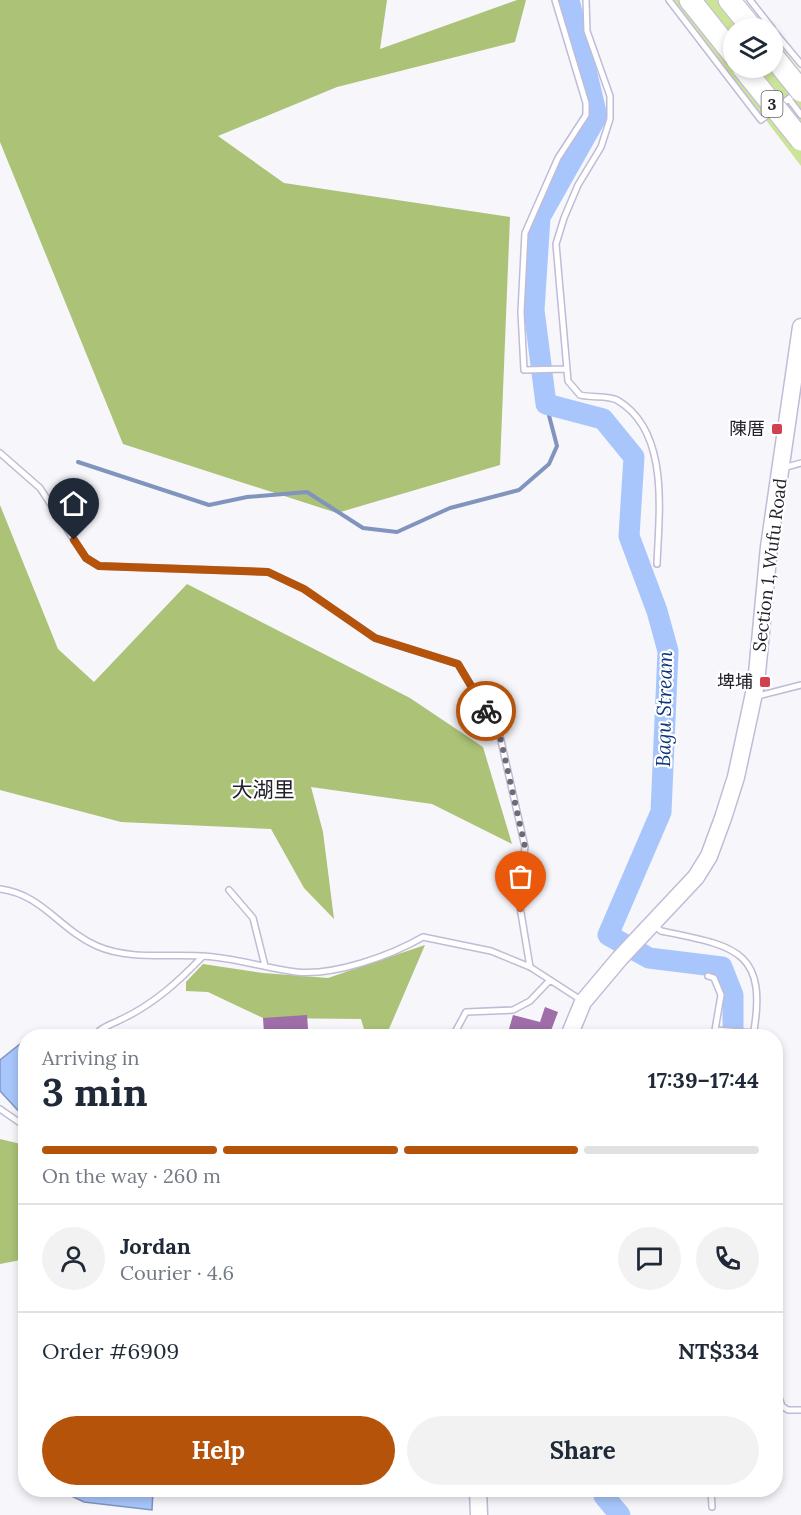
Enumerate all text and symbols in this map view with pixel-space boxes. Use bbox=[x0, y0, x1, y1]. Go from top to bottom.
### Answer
map controls bbox=[723, 18, 783, 78]
button: layers bbox=[723, 18, 783, 78]
road number: 3 bbox=[762, 91, 782, 117]
place label: 陳厝 bbox=[729, 417, 765, 440]
marker: 陳厝 bbox=[770, 422, 784, 436]
street label: Section 1, Wufu Road bbox=[747, 477, 792, 653]
pin bbox=[48, 478, 99, 540]
icon: home bbox=[57, 487, 90, 520]
water label: Bagu Stream bbox=[650, 650, 677, 767]
place label: 埤埔 bbox=[717, 670, 753, 693]
marker: 埤埔 bbox=[758, 675, 772, 689]
courier bbox=[456, 681, 516, 741]
icon: bike bbox=[470, 695, 503, 728]
district label: 大湖里 bbox=[232, 776, 295, 803]
pin bbox=[495, 851, 546, 913]
icon: bag bbox=[504, 860, 537, 893]
text: Arriving in bbox=[42, 1045, 139, 1070]
text: 17:39–17:44 bbox=[648, 1066, 759, 1094]
text: 3 min bbox=[42, 1067, 148, 1117]
text: On the way · 260 m bbox=[42, 1163, 221, 1188]
button: person bbox=[42, 1227, 105, 1290]
button: chat bbox=[618, 1227, 681, 1290]
button: phone bbox=[696, 1227, 759, 1290]
text: Jordan bbox=[120, 1232, 191, 1260]
text: Courier · 4.6 bbox=[120, 1260, 234, 1285]
text: Order #6909 bbox=[42, 1337, 179, 1365]
text: NT$334 bbox=[678, 1337, 759, 1365]
button: Help bbox=[42, 1416, 395, 1485]
button: Share bbox=[407, 1416, 759, 1485]

